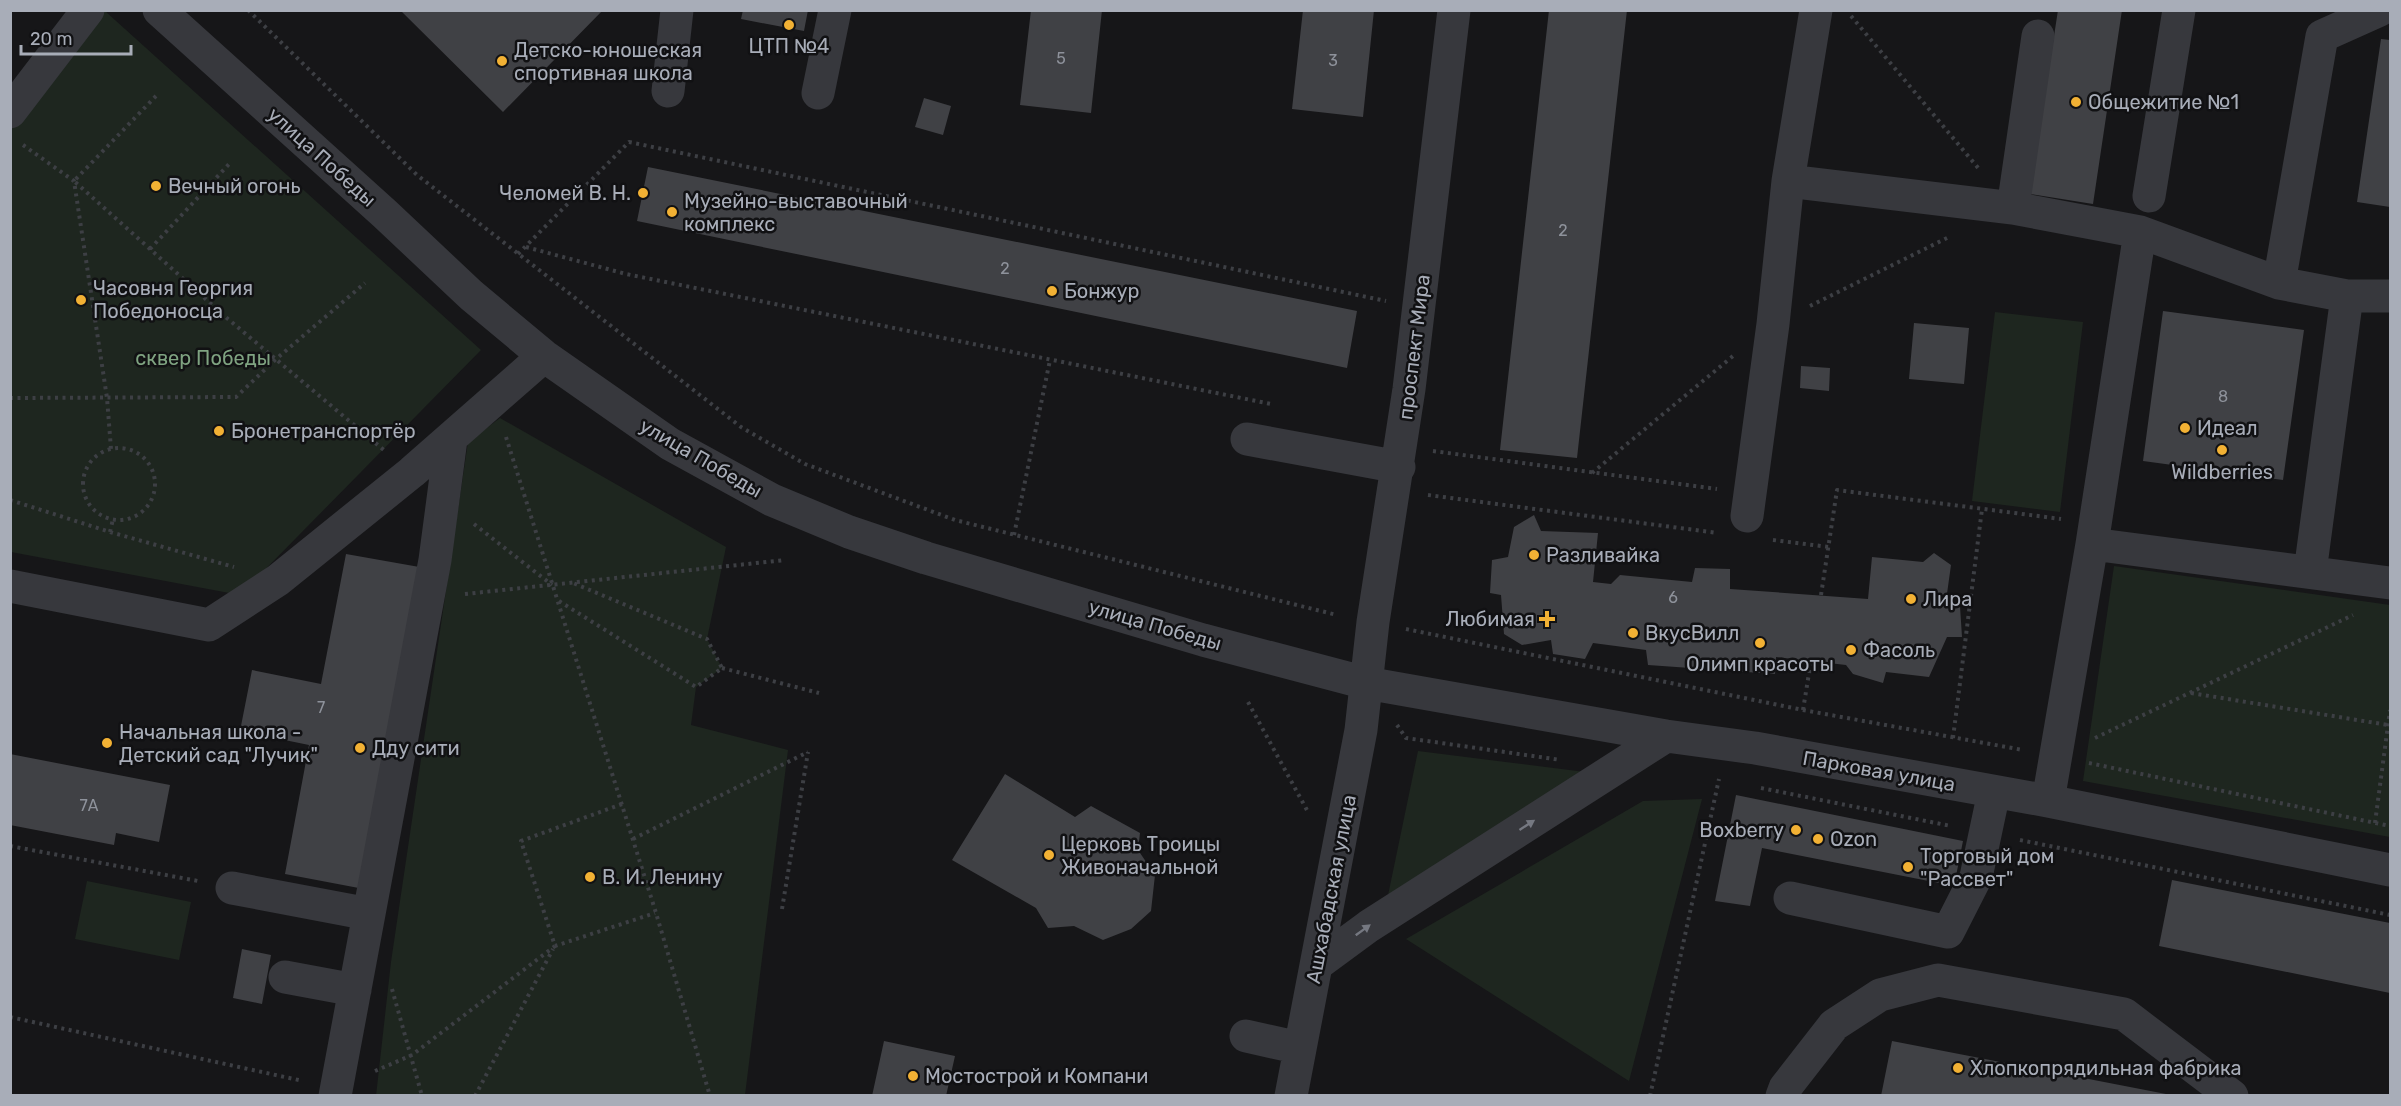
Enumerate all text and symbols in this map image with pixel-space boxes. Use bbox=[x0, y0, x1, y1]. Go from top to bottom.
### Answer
scale bar bbox=[21, 18, 130, 56]
marker: ЦТП №4 bbox=[782, 18, 796, 32]
text: 20 m bbox=[30, 28, 72, 50]
place label: ЦТП №4 bbox=[749, 34, 830, 58]
place label: Детско-юношеская спортивная школа bbox=[514, 38, 702, 85]
house number: 5 bbox=[1056, 49, 1066, 68]
house number: 3 bbox=[1328, 51, 1338, 70]
marker: Детско-юношеская спортивная школа bbox=[495, 54, 509, 68]
place label: Общежитие №1 bbox=[2088, 90, 2239, 114]
marker: Общежитие №1 bbox=[2069, 95, 2083, 109]
street label: улица Победы bbox=[263, 102, 381, 212]
place label: Вечный огонь bbox=[168, 174, 301, 198]
marker: Вечный огонь bbox=[149, 179, 163, 193]
place label: Челомей В. Н. bbox=[499, 181, 631, 205]
marker: Челомей В. Н. bbox=[636, 186, 650, 200]
place label: Музейно-выставочный комплекс bbox=[684, 189, 908, 236]
marker: Музейно-выставочный комплекс bbox=[665, 205, 679, 219]
house number: 2 bbox=[1558, 221, 1568, 240]
house number: 2 bbox=[1000, 259, 1010, 278]
street label: проспект Мира bbox=[1393, 273, 1435, 421]
place label: Часовня Георгия Победоносца bbox=[93, 276, 253, 323]
place label: Бонжур bbox=[1064, 279, 1139, 303]
marker: Бонжур bbox=[1045, 284, 1059, 298]
marker: Часовня Георгия Победоносца bbox=[74, 293, 88, 307]
park label: сквер Победы bbox=[135, 346, 271, 370]
house number: 8 bbox=[2218, 387, 2228, 406]
street label: улица Победы bbox=[636, 413, 766, 503]
place label: Идеал bbox=[2197, 416, 2258, 440]
place label: Бронетранспортёр bbox=[231, 419, 416, 443]
marker: Идеал bbox=[2178, 421, 2192, 435]
marker: Бронетранспортёр bbox=[212, 424, 226, 438]
marker: Wildberries bbox=[2215, 443, 2229, 457]
place label: Wildberries bbox=[2171, 460, 2273, 484]
place label: Разливайка bbox=[1546, 543, 1660, 567]
marker: Разливайка bbox=[1527, 548, 1541, 562]
place label: Лира bbox=[1923, 587, 1972, 611]
house number: 6 bbox=[1668, 588, 1678, 607]
marker: Лира bbox=[1904, 592, 1918, 606]
street label: улица Победы bbox=[1086, 595, 1224, 655]
place label: Любимая bbox=[1446, 607, 1535, 631]
marker: Любимая bbox=[1540, 612, 1554, 626]
place label: ВкусВилл bbox=[1645, 621, 1739, 645]
marker: ВкусВилл bbox=[1626, 626, 1640, 640]
marker: Олимп красоты bbox=[1753, 636, 1767, 650]
place label: Фасоль bbox=[1863, 638, 1935, 662]
marker: Фасоль bbox=[1844, 643, 1858, 657]
place label: Олимп красоты bbox=[1686, 652, 1834, 676]
house number: 7 bbox=[317, 698, 325, 717]
place label: Начальная школа - Детский сад "Лучик" bbox=[119, 720, 318, 767]
marker: Начальная школа - Детский сад "Лучик" bbox=[100, 736, 114, 750]
place label: Дду сити bbox=[372, 736, 460, 760]
marker: Дду сити bbox=[353, 741, 367, 755]
street label: Парковая улица bbox=[1801, 746, 1957, 796]
street label: Ашхабадская улица bbox=[1301, 793, 1361, 985]
house number: 7А bbox=[80, 796, 99, 815]
place label: Boxberry bbox=[1699, 818, 1784, 842]
one-way arrow bbox=[1519, 819, 1535, 830]
marker: Boxberry bbox=[1789, 823, 1803, 837]
place label: Ozon bbox=[1830, 827, 1877, 851]
place label: Церковь Троицы Живоначальной bbox=[1061, 832, 1220, 879]
marker: Ozon bbox=[1811, 832, 1825, 846]
place label: Торговый дом "Рассвет" bbox=[1920, 844, 2054, 891]
marker: Церковь Троицы Живоначальной bbox=[1042, 848, 1056, 862]
marker: Торговый дом "Рассвет" bbox=[1901, 860, 1915, 874]
place label: В. И. Ленину bbox=[602, 865, 723, 889]
marker: В. И. Ленину bbox=[583, 870, 597, 884]
one-way arrow bbox=[1355, 924, 1371, 936]
place label: Хлопкопрядильная фабрика bbox=[1970, 1056, 2242, 1080]
marker: Хлопкопрядильная фабрика bbox=[1951, 1061, 1965, 1075]
place label: Мостострой и Компани bbox=[925, 1064, 1149, 1088]
marker: Мостострой и Компани bbox=[906, 1069, 920, 1083]

